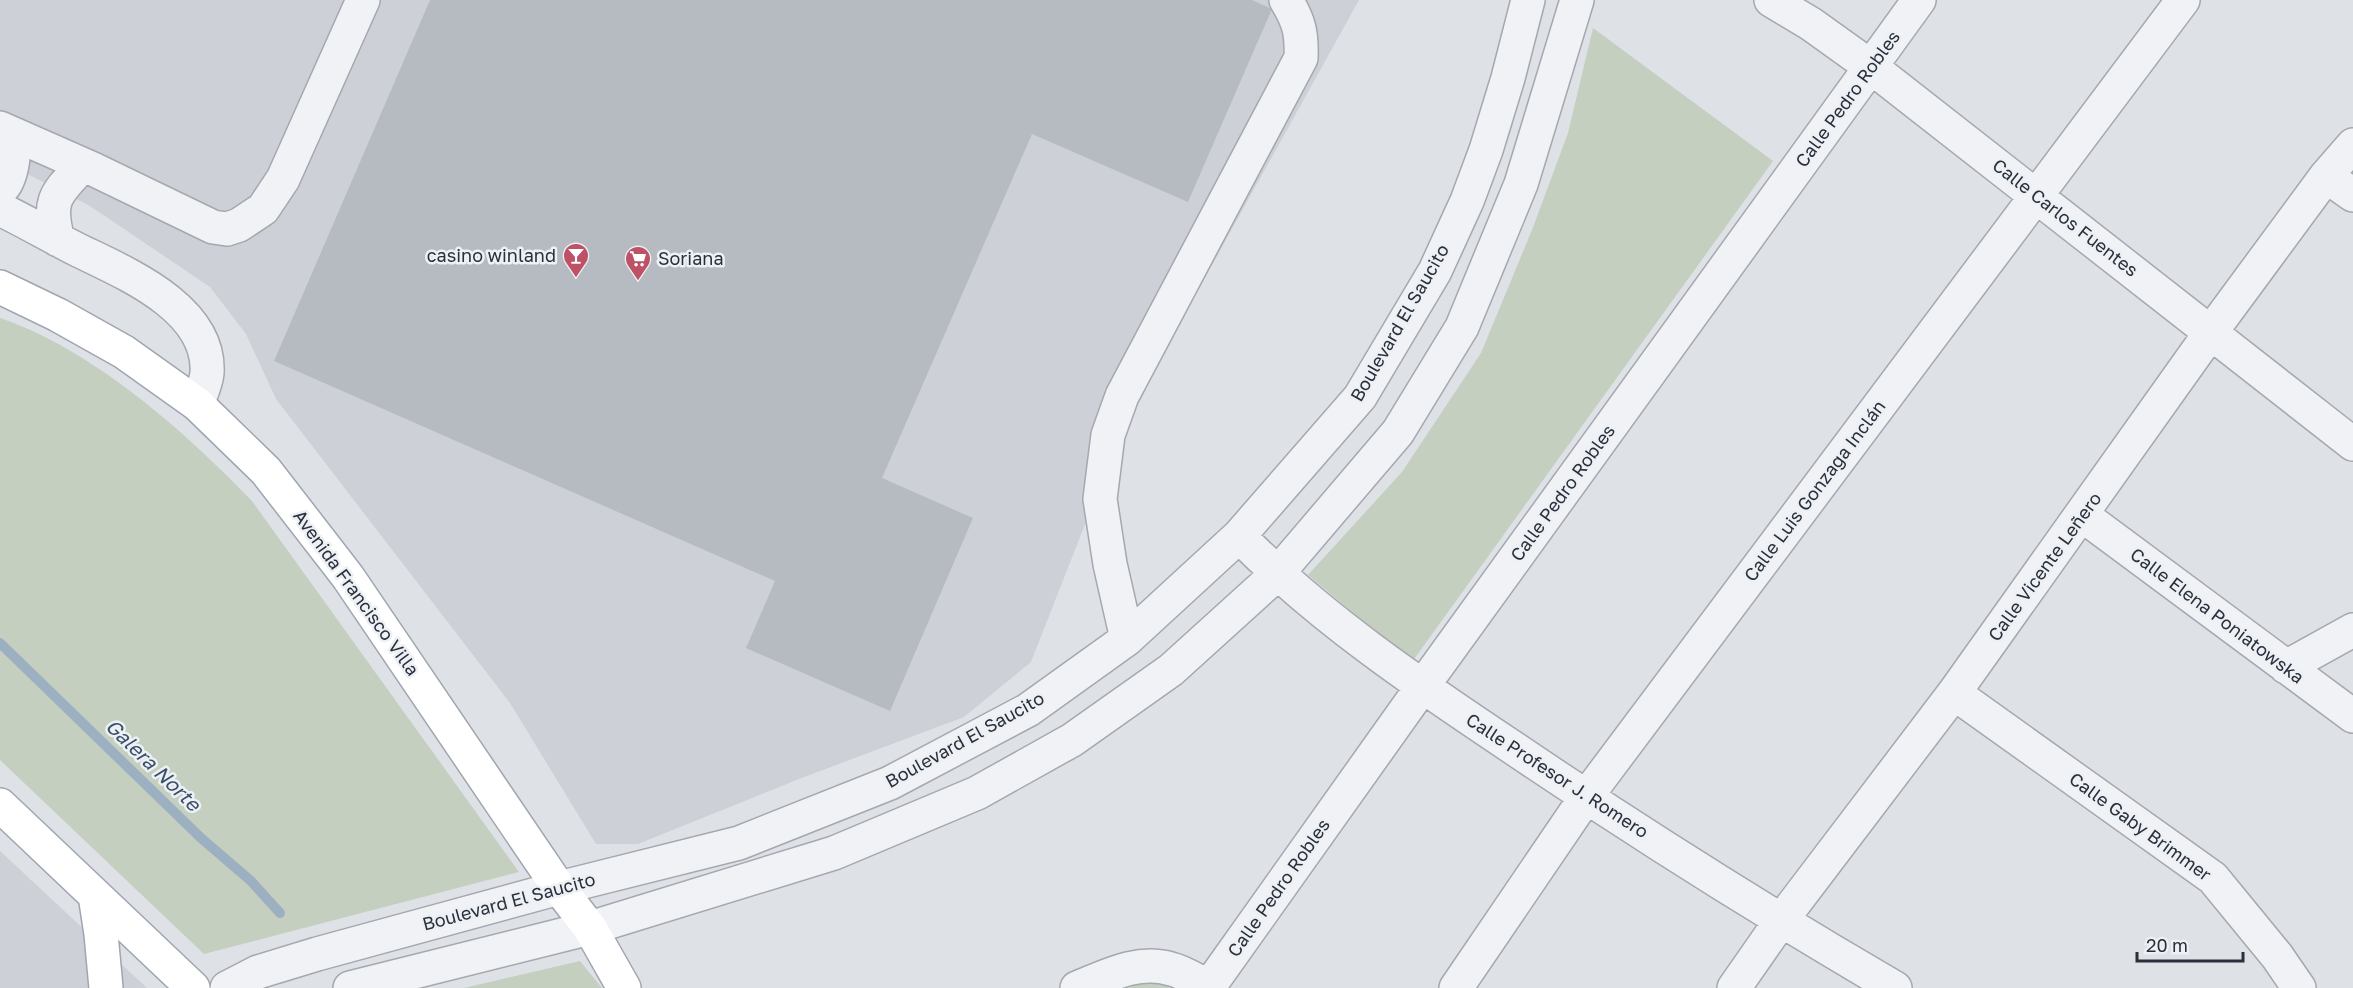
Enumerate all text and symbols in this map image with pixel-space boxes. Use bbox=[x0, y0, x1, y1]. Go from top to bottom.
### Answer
street label: Calle Pedro Robles bbox=[1790, 26, 1904, 171]
street label: Calle Carlos Fuentes bbox=[1988, 154, 2143, 281]
street label: Boulevard El Saucito bbox=[1345, 240, 1453, 405]
bar icon: casino winland bbox=[561, 241, 591, 279]
place label: casino winland bbox=[427, 244, 556, 266]
supermarket icon: Soriana bbox=[623, 244, 653, 282]
place label: Soriana bbox=[658, 247, 724, 269]
street label: Calle Luis Gonzaga Inclán bbox=[1739, 395, 1890, 585]
street label: Calle Pedro Robles bbox=[1505, 420, 1619, 565]
street label: Calle Vicente Leñero bbox=[1983, 488, 2106, 645]
street label: Avenida Francisco Villa bbox=[289, 505, 424, 680]
street label: Calle Elena Poniatowska bbox=[2126, 543, 2309, 688]
street label: Boulevard El Saucito bbox=[881, 686, 1048, 792]
street label: Calle Profesor J. Romero bbox=[1462, 708, 1653, 842]
water label: Galera Norte bbox=[101, 713, 207, 816]
street label: Calle Gaby Brimmer bbox=[2065, 767, 2216, 885]
street label: Calle Pedro Robles bbox=[1222, 814, 1334, 961]
street label: Boulevard El Saucito bbox=[420, 867, 598, 935]
scale bar bbox=[2137, 925, 2244, 963]
text: 20 m bbox=[2146, 934, 2188, 956]

